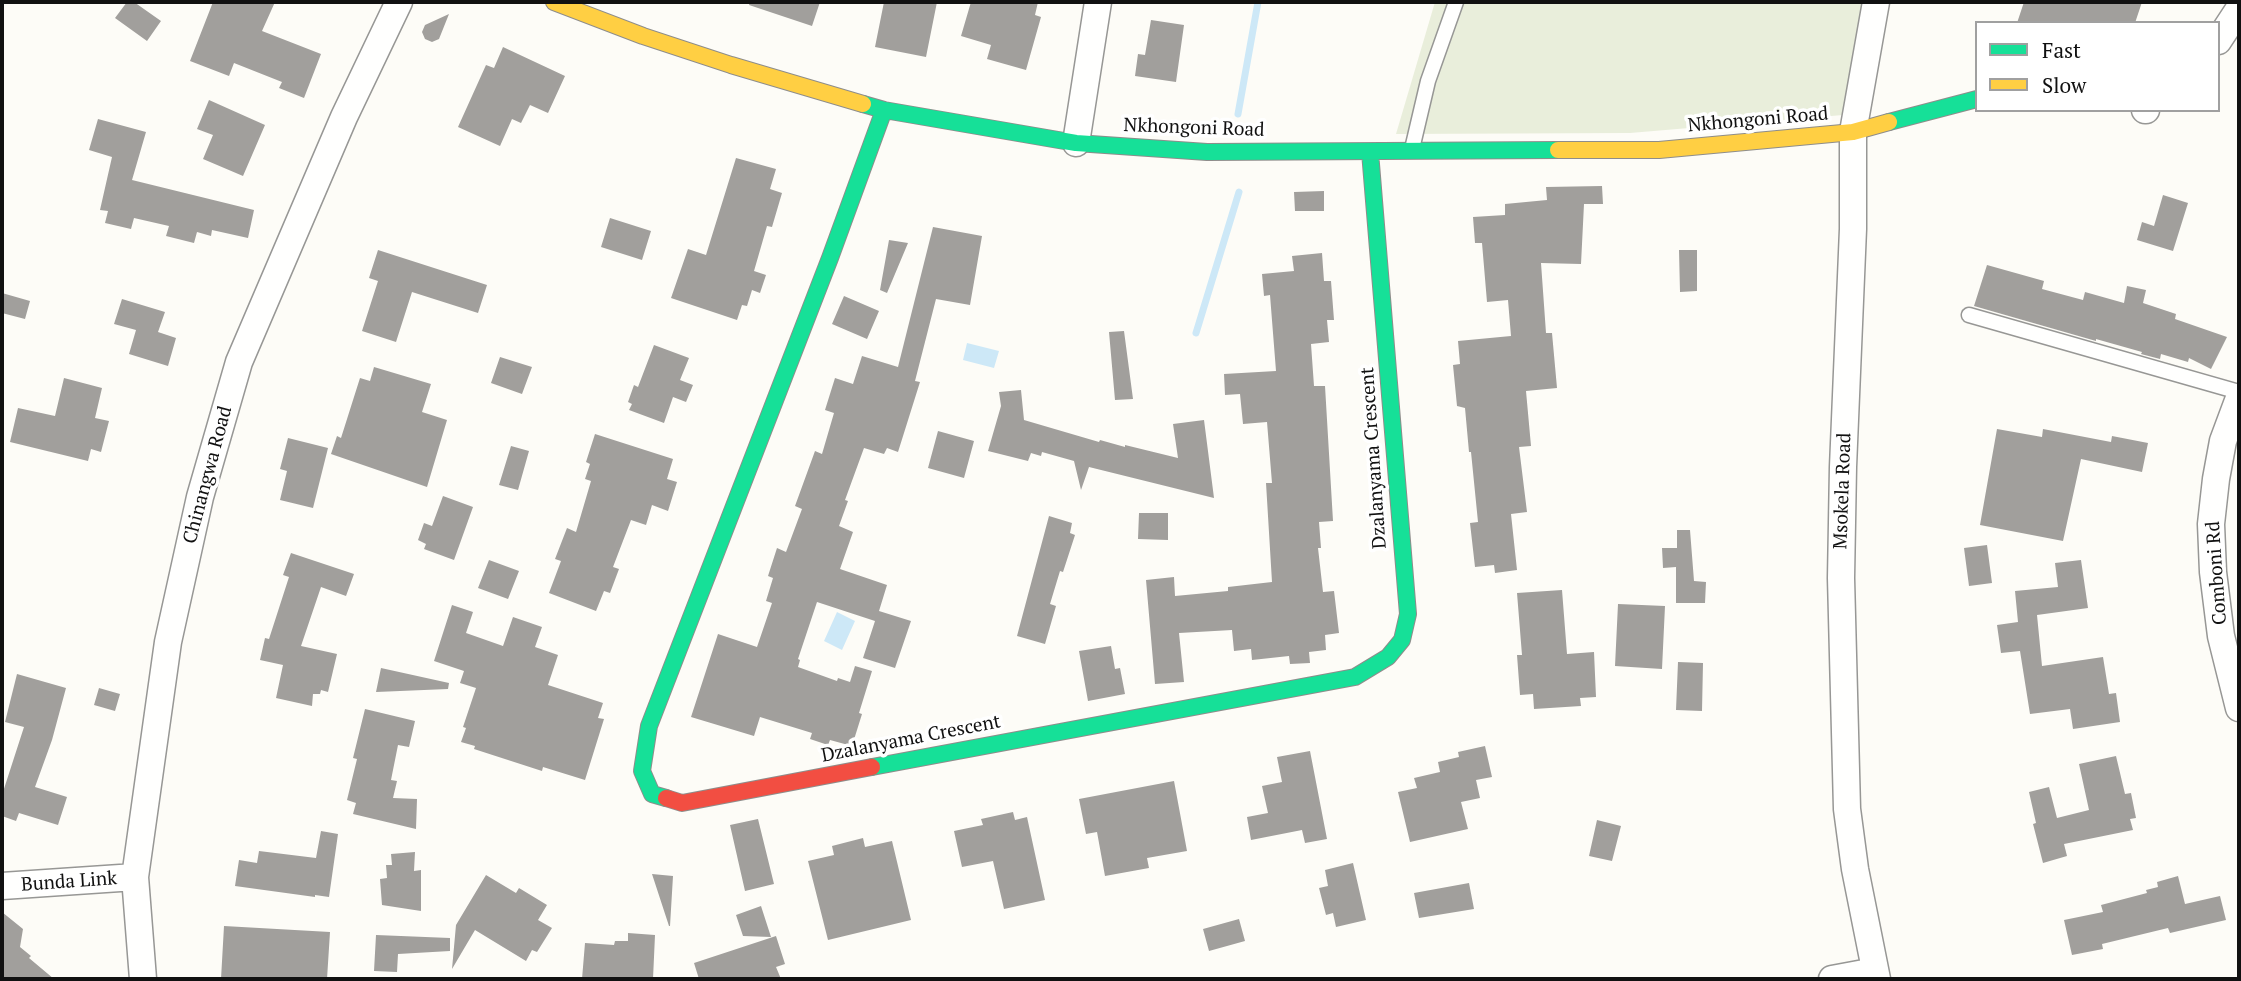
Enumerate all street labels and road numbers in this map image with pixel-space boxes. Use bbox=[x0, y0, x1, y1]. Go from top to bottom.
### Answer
street label: Nkhongoni Road bbox=[1687, 102, 1829, 138]
street label: Nkhongoni Road bbox=[1123, 114, 1265, 142]
street label: Dzalanyama Crescent bbox=[1356, 366, 1392, 550]
street label: Chinangwa Road bbox=[179, 404, 237, 546]
street label: Msokela Road bbox=[1830, 432, 1856, 550]
street label: Comboni Rd bbox=[2202, 520, 2232, 626]
street label: Dzalanyama Crescent bbox=[819, 710, 1003, 768]
street label: Bunda Link bbox=[20, 867, 118, 897]

